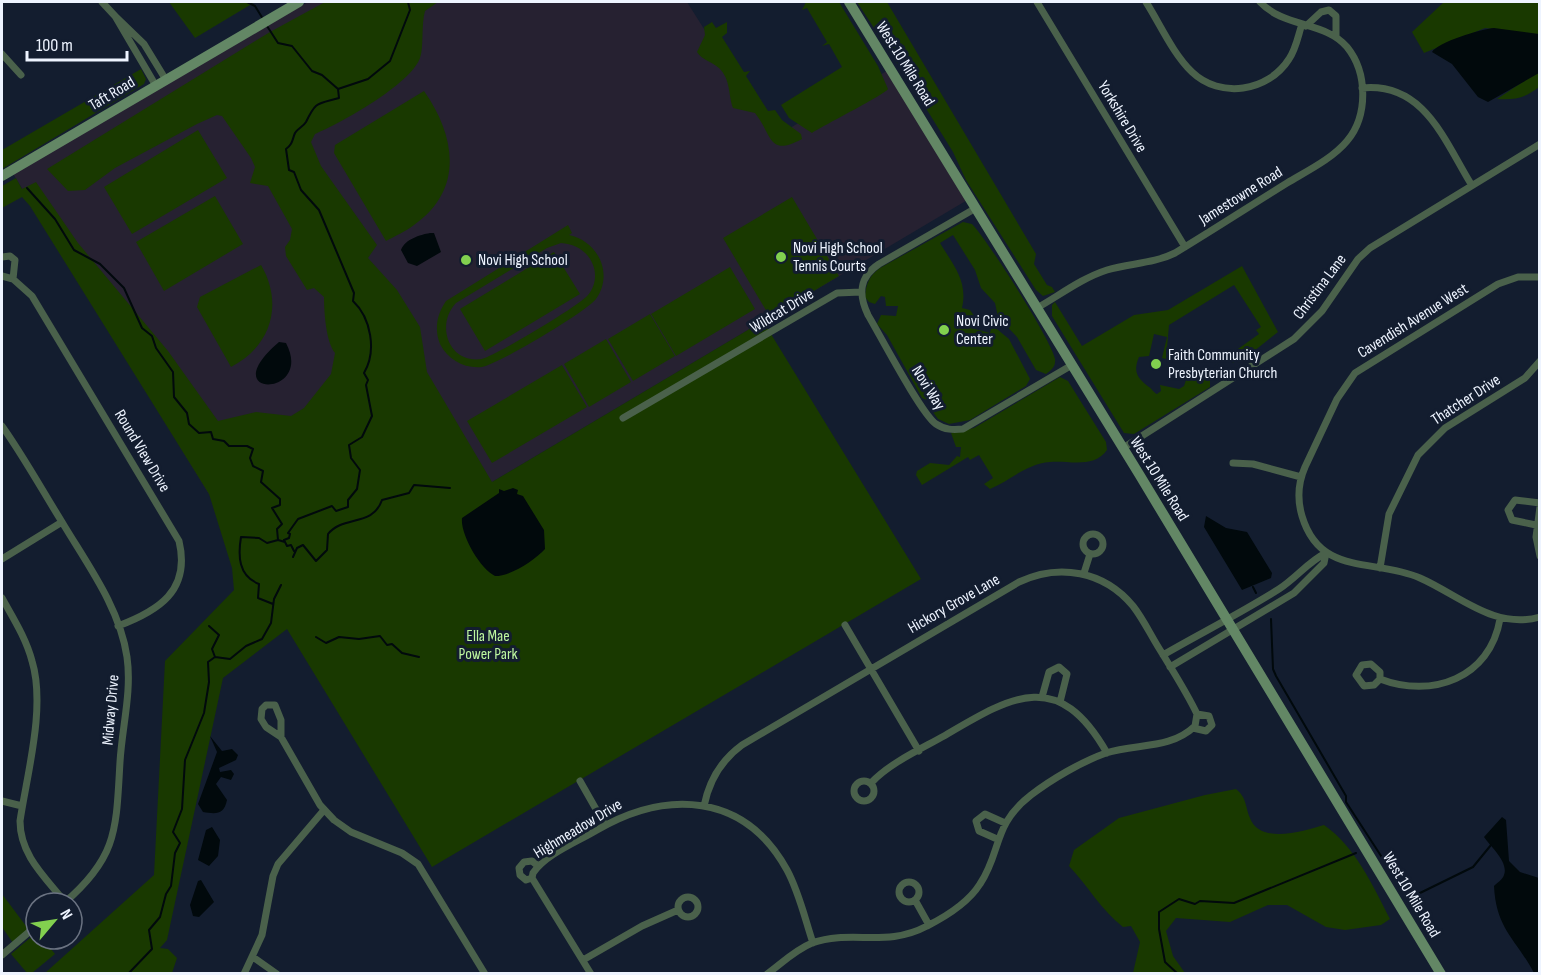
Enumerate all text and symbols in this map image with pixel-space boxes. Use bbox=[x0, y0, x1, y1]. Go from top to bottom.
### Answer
street label: West 10 Mile Road bbox=[871, 18, 939, 110]
scale bar bbox=[27, 24, 128, 62]
text: 100 m bbox=[36, 35, 73, 56]
street label: Taft Road bbox=[86, 73, 138, 115]
street label: Yorkshire Drive bbox=[1093, 78, 1151, 156]
street label: Jamestowne Road bbox=[1195, 163, 1286, 230]
place label: Novi High School Tennis Courts bbox=[793, 239, 883, 276]
marker: Novi High School Tennis Courts bbox=[774, 250, 788, 264]
place label: Novi High School bbox=[478, 251, 568, 270]
street label: Christina Lane bbox=[1289, 251, 1351, 323]
marker: Novi High School bbox=[459, 253, 473, 267]
street label: Cavendish Avenue West bbox=[1354, 279, 1472, 363]
street label: Wildcat Drive bbox=[747, 285, 817, 337]
place label: Novi Civic Center bbox=[956, 312, 1009, 349]
marker: Novi Civic Center bbox=[937, 323, 951, 337]
place label: Faith Community Presbyterian Church bbox=[1168, 346, 1277, 383]
marker: Faith Community Presbyterian Church bbox=[1149, 357, 1163, 371]
street label: Novi Way bbox=[907, 362, 949, 414]
street label: Thatcher Drive bbox=[1428, 371, 1504, 429]
street label: Round View Drive bbox=[110, 406, 174, 496]
street label: West 10 Mile Road bbox=[1125, 433, 1193, 525]
street label: Hickory Grove Lane bbox=[905, 570, 1003, 638]
park label: Ella Mae Power Park bbox=[458, 627, 518, 664]
street label: Midway Drive bbox=[98, 674, 124, 746]
street label: Highmeadow Drive bbox=[530, 795, 626, 863]
street label: West 10 Mile Road bbox=[1378, 849, 1444, 941]
north arrow bbox=[24, 891, 84, 951]
text: N bbox=[55, 906, 76, 923]

